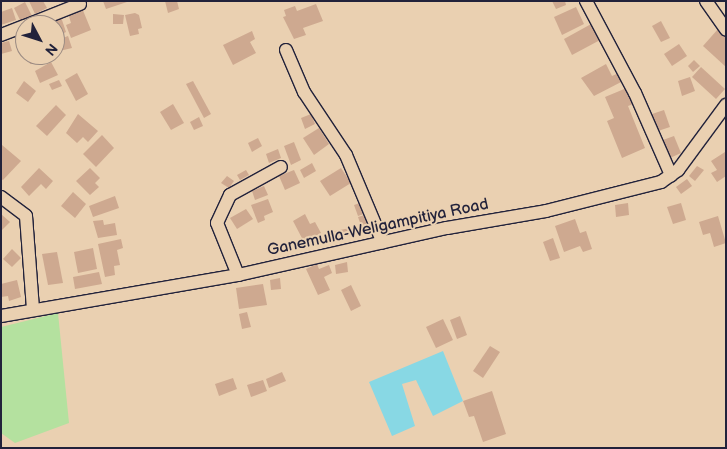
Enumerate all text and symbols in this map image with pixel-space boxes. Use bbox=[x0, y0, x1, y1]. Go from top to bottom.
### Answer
north arrow bbox=[15, 15, 65, 65]
text: N bbox=[41, 40, 61, 59]
street label: Ganemulla-Weligampitiya Road bbox=[266, 195, 490, 261]

